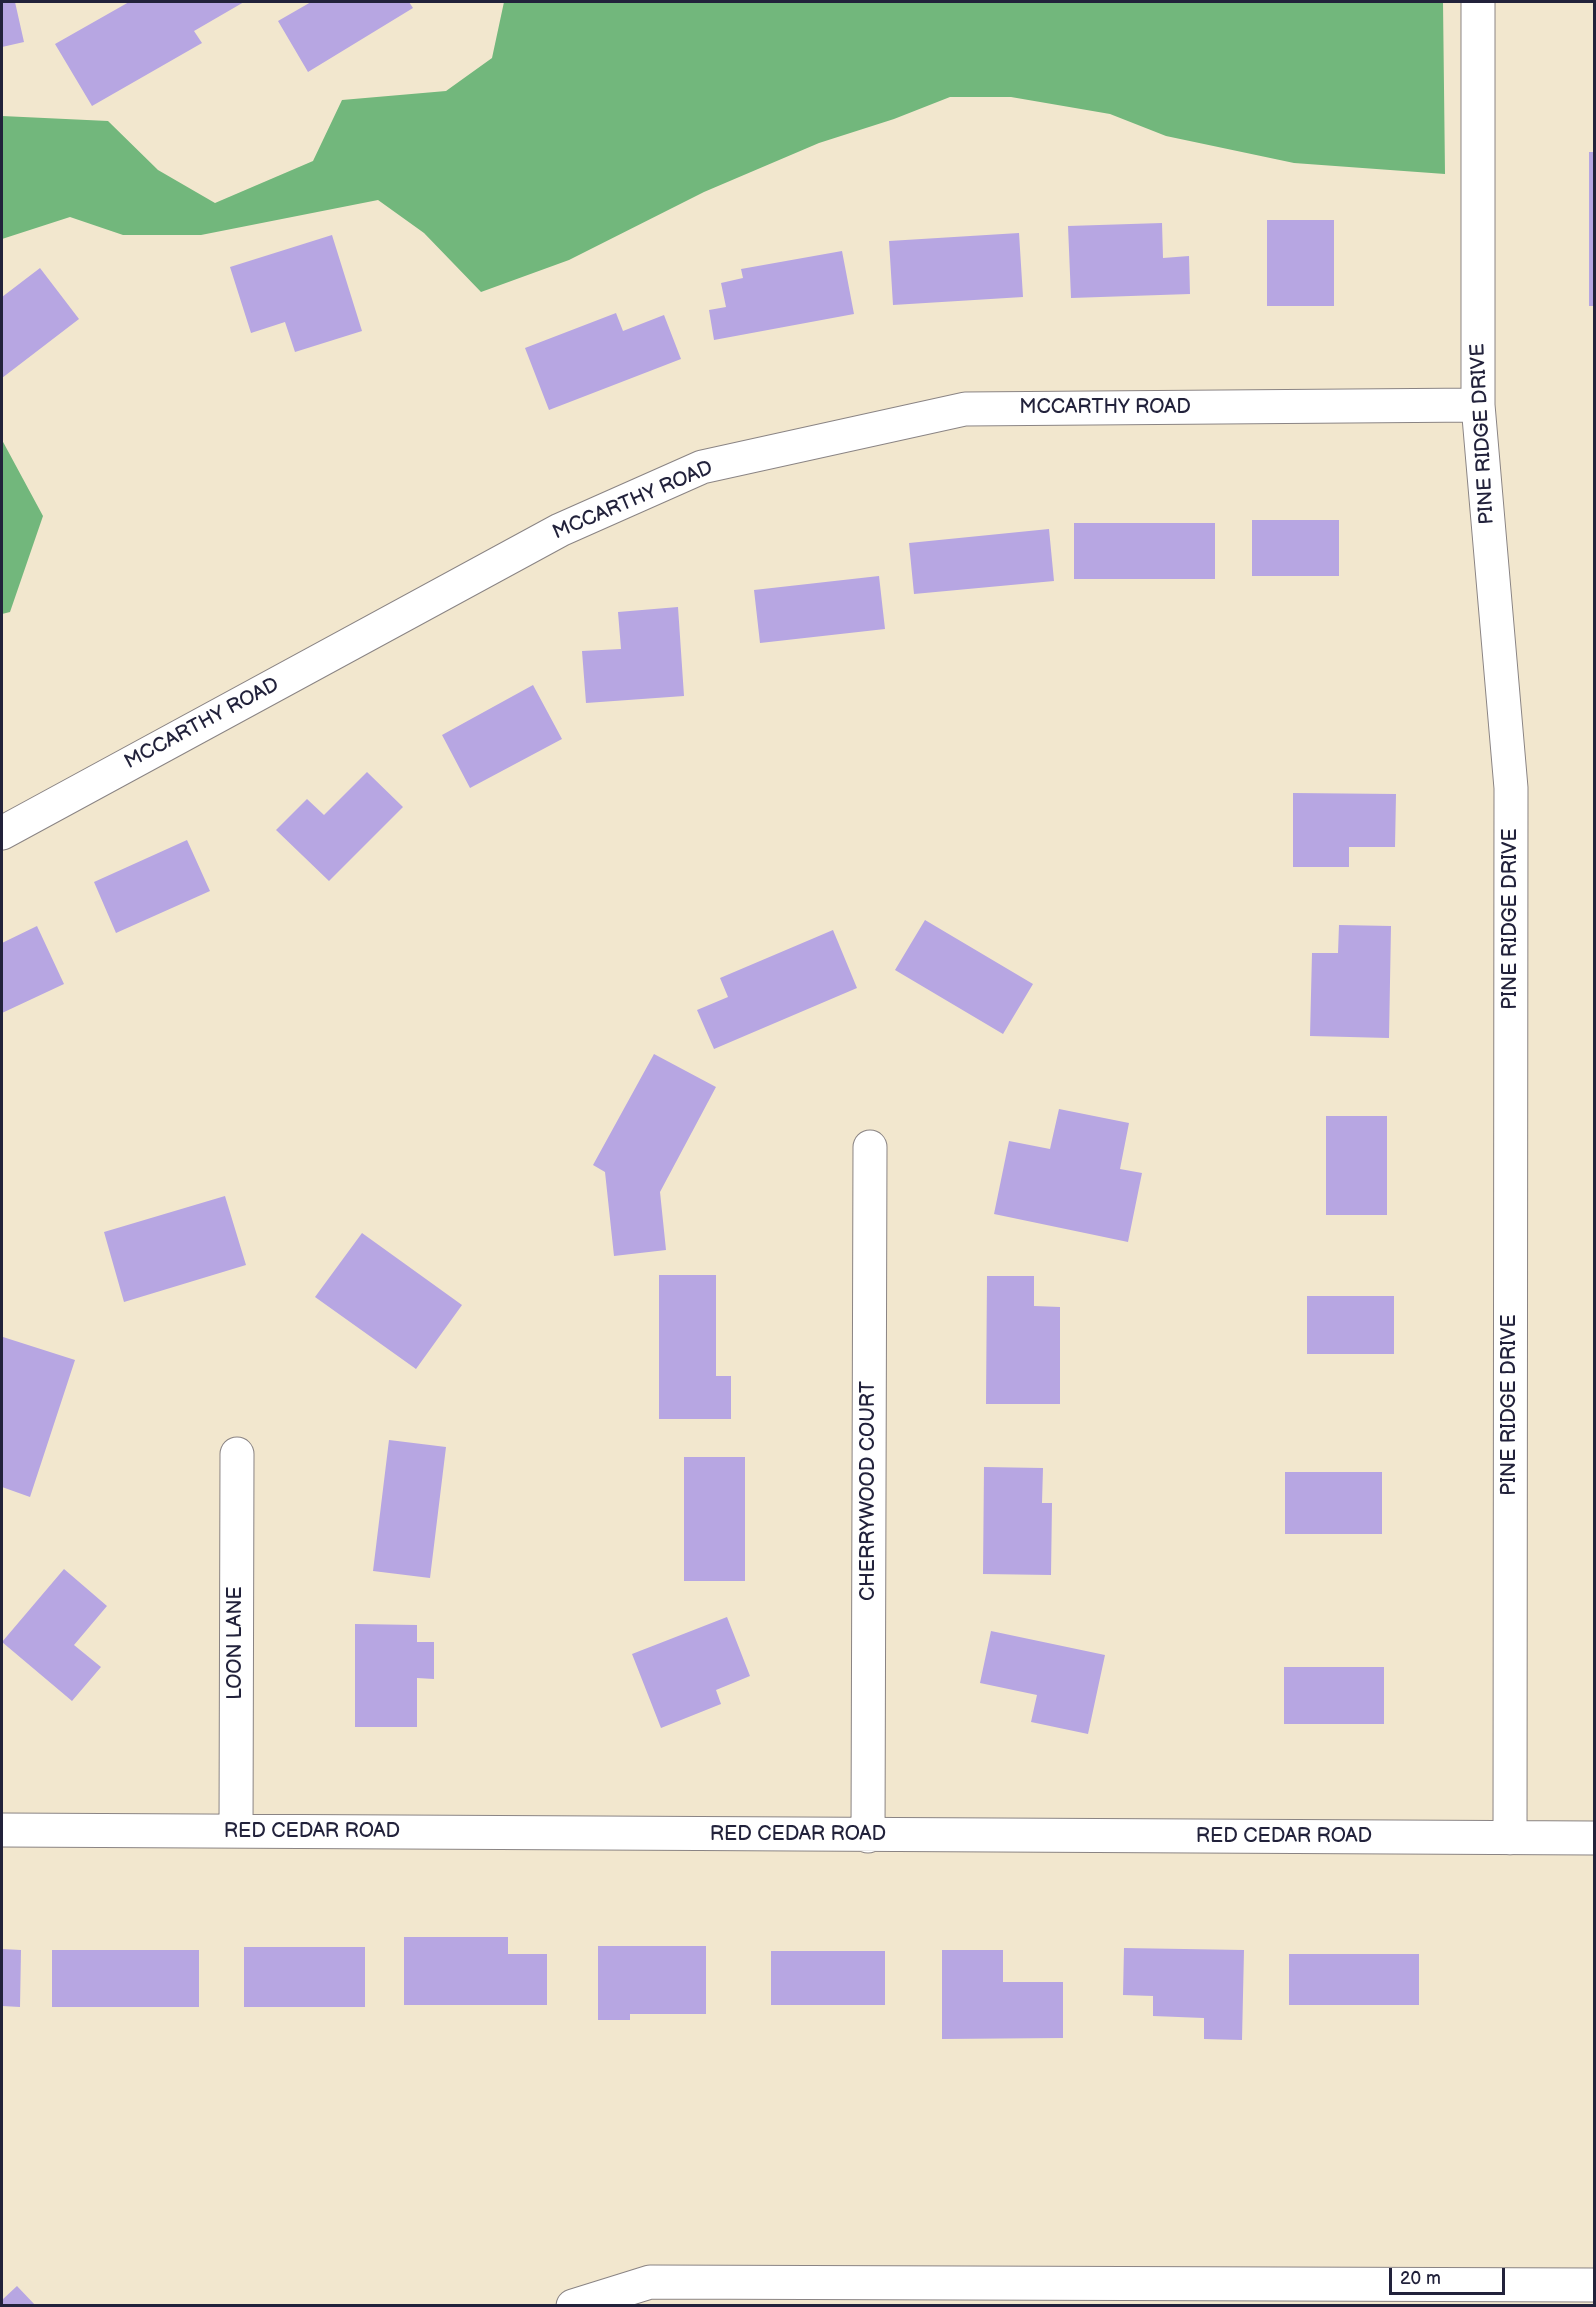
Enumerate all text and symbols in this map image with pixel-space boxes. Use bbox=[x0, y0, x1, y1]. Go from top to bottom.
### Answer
street label: PINE RIDGE DRIVE bbox=[1466, 343, 1500, 525]
street label: MCCARTHY ROAD bbox=[1019, 396, 1191, 420]
street label: MCCARTHY ROAD bbox=[549, 456, 717, 546]
street label: MCCARTHY ROAD bbox=[121, 673, 283, 775]
street label: PINE RIDGE DRIVE bbox=[1499, 828, 1523, 1010]
street label: PINE RIDGE DRIVE bbox=[1498, 1314, 1522, 1496]
street label: CHERRYWOOD COURT bbox=[857, 1381, 881, 1601]
street label: LOON LANE bbox=[224, 1586, 248, 1700]
street label: RED CEDAR ROAD bbox=[224, 1820, 400, 1844]
street label: RED CEDAR ROAD bbox=[710, 1823, 886, 1847]
street label: RED CEDAR ROAD bbox=[1196, 1825, 1372, 1849]
scale bar bbox=[1392, 2256, 1508, 2294]
text: 20 m bbox=[1400, 2268, 1441, 2289]

